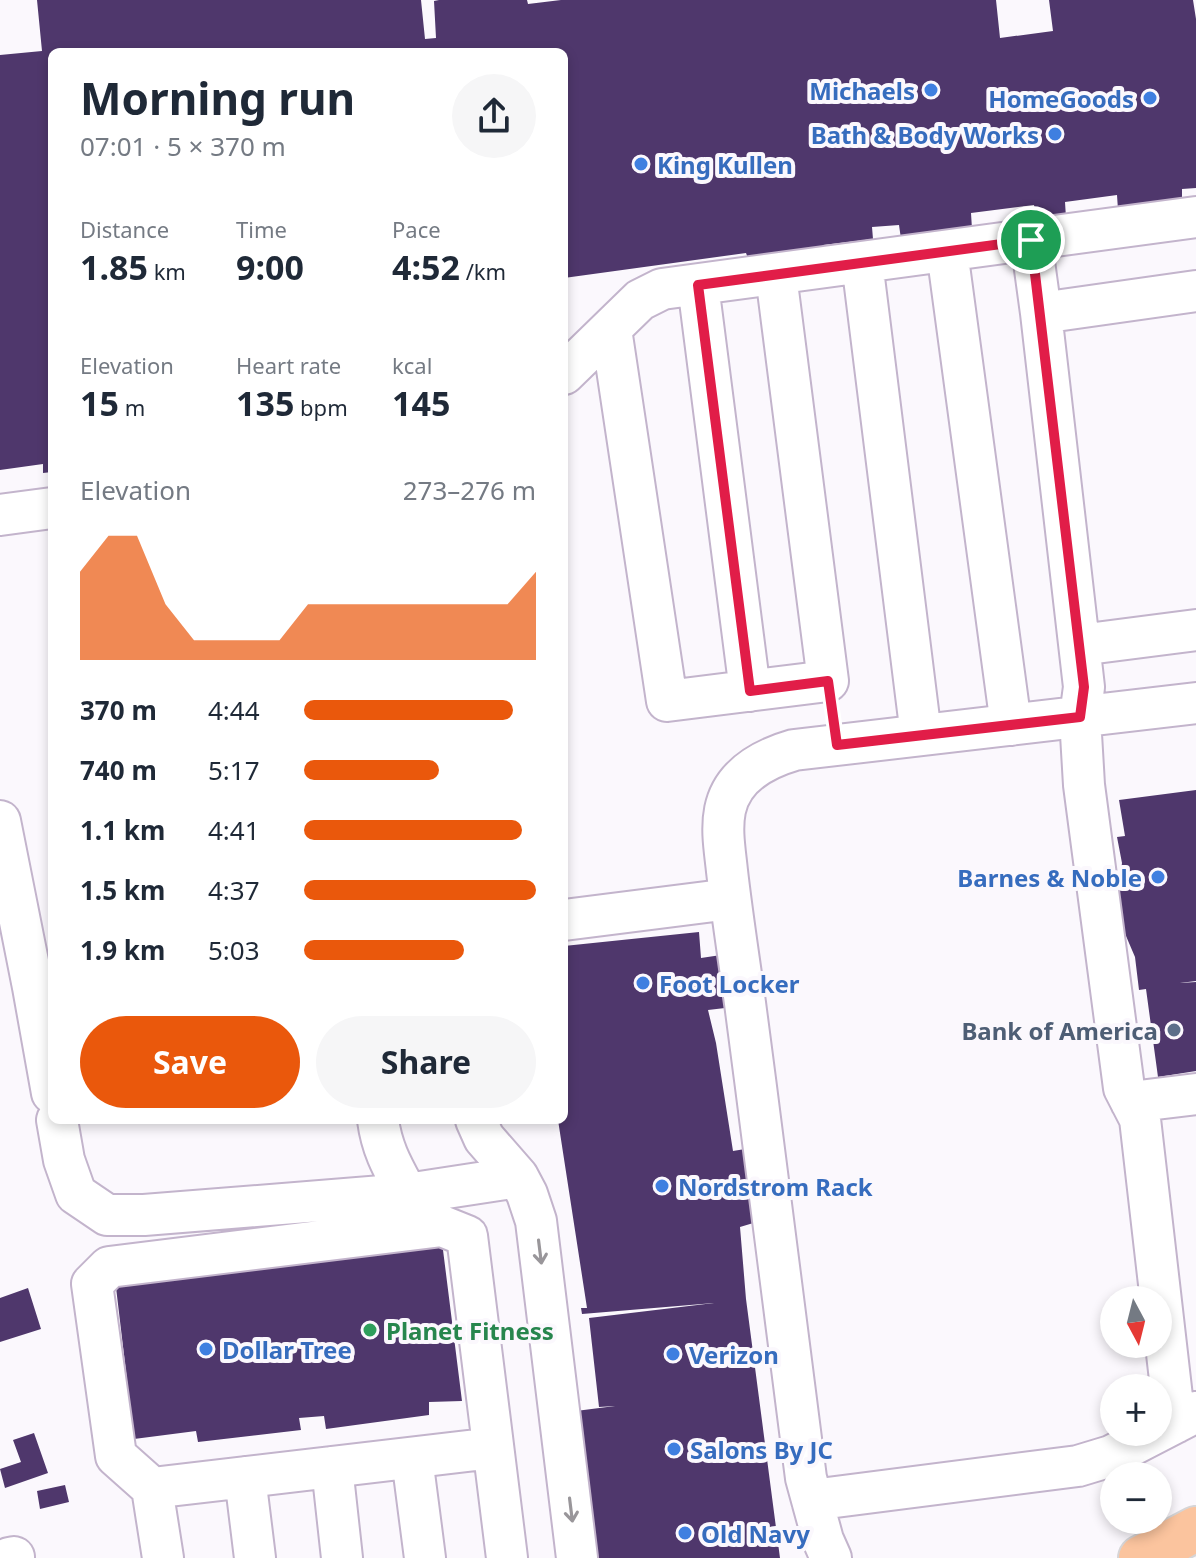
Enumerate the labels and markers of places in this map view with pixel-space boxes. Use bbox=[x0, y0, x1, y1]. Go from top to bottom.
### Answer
place label: Michaels bbox=[809, 74, 915, 107]
marker: Michaels bbox=[922, 81, 940, 99]
place label: HomeGoods bbox=[988, 82, 1134, 115]
marker: HomeGoods bbox=[1141, 89, 1159, 107]
place label: Bath & Body Works bbox=[811, 118, 1039, 151]
marker: Bath & Body Works bbox=[1046, 125, 1064, 143]
place label: King Kullen bbox=[657, 148, 793, 181]
marker: King Kullen bbox=[632, 155, 650, 173]
pin bbox=[997, 206, 1065, 274]
place label: Barnes & Noble bbox=[957, 861, 1142, 894]
marker: Barnes & Noble bbox=[1149, 868, 1167, 886]
place label: Foot Locker bbox=[659, 967, 800, 1000]
marker: Foot Locker bbox=[634, 974, 652, 992]
place label: Bank of America bbox=[961, 1014, 1158, 1047]
marker: Bank of America bbox=[1165, 1021, 1183, 1039]
place label: Nordstrom Rack bbox=[678, 1170, 873, 1203]
marker: Nordstrom Rack bbox=[653, 1177, 671, 1195]
place label: Planet Fitness bbox=[386, 1314, 554, 1347]
marker: Planet Fitness bbox=[361, 1321, 379, 1339]
place label: Dollar Tree bbox=[222, 1333, 352, 1366]
place label: Verizon bbox=[689, 1338, 779, 1371]
marker: Dollar Tree bbox=[197, 1340, 215, 1358]
marker: Verizon bbox=[664, 1345, 682, 1363]
place label: Salons By JC bbox=[690, 1433, 833, 1466]
marker: Salons By JC bbox=[665, 1440, 683, 1458]
place label: Old Navy bbox=[701, 1517, 810, 1550]
marker: Old Navy bbox=[676, 1524, 694, 1542]

